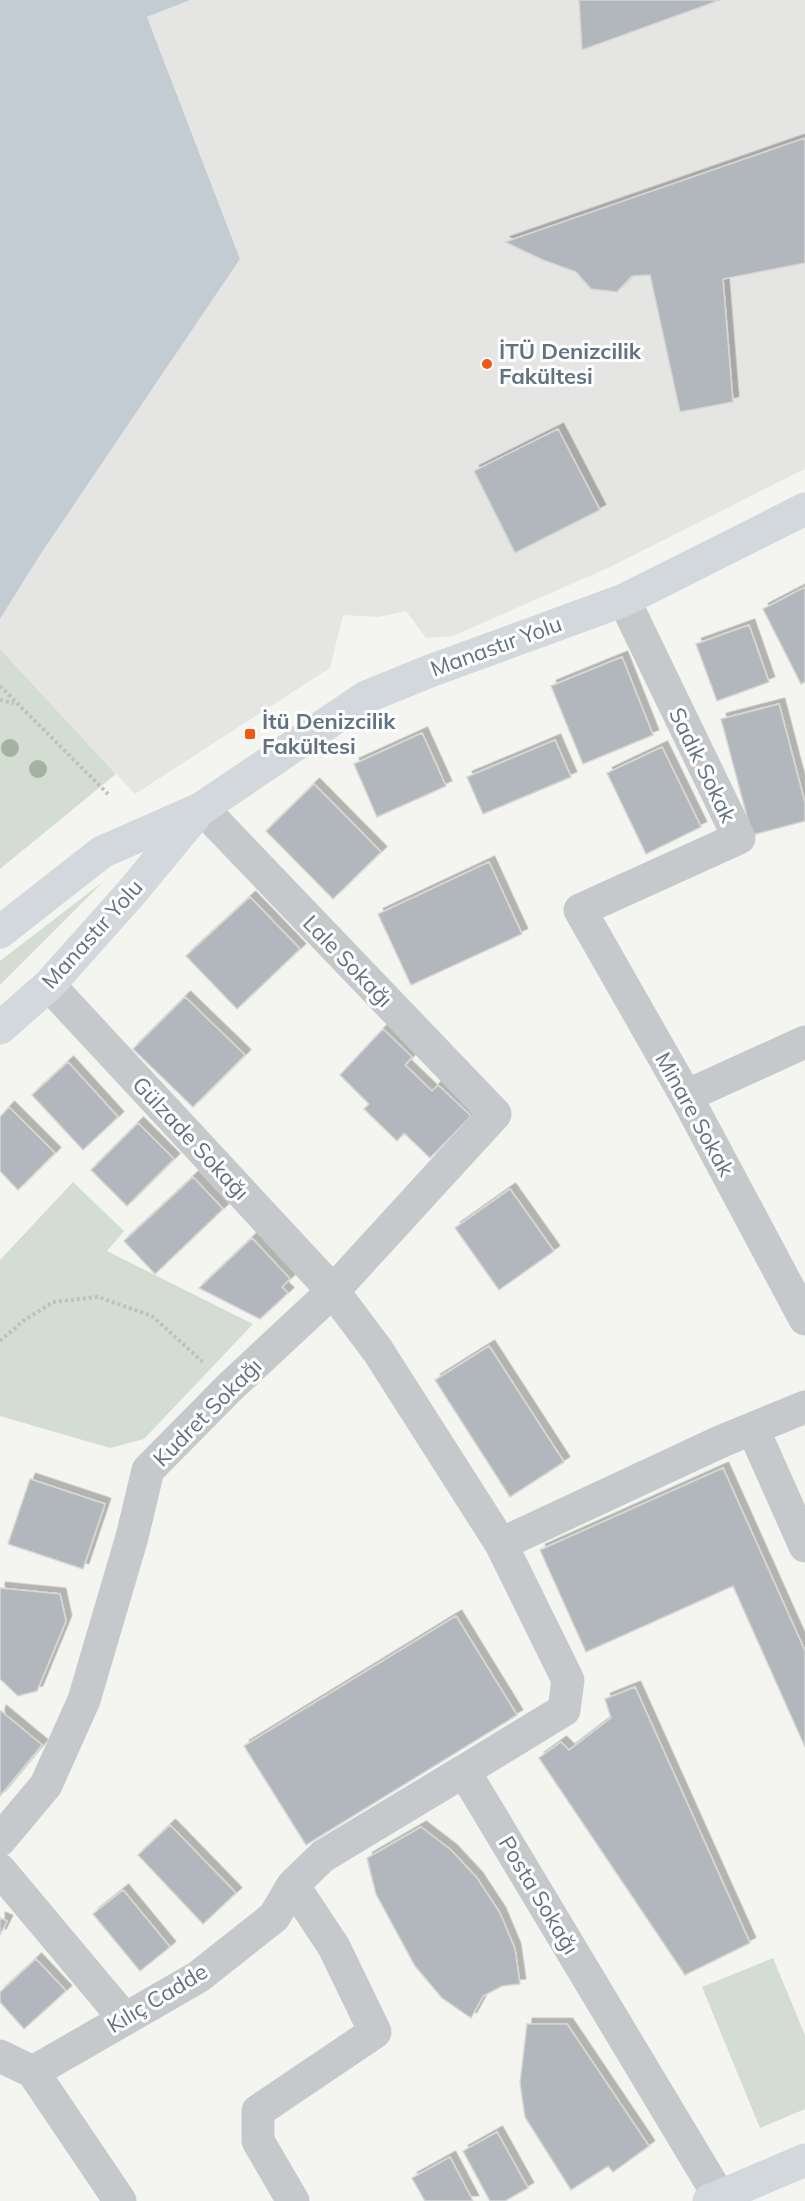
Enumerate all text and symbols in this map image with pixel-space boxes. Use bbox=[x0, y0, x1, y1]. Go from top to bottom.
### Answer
place label: İTÜ Denizcilik Fakültesi bbox=[499, 337, 642, 390]
marker: İTÜ Denizcilik Fakültesi bbox=[480, 357, 494, 371]
street label: Manastır Yolu bbox=[426, 609, 566, 683]
street label: Sadık Sokak bbox=[663, 703, 743, 828]
place label: İtü Denizcilik Fakültesi bbox=[262, 707, 396, 760]
marker: İtü Denizcilik Fakültesi bbox=[243, 727, 257, 741]
street label: Manastır Yolu bbox=[36, 873, 148, 995]
street label: Lale Sokağı bbox=[297, 909, 399, 1013]
street label: Minare Sokak bbox=[649, 1047, 741, 1182]
street label: Gülzade Sokağı bbox=[127, 1070, 255, 1206]
street label: Kudret Sokağı bbox=[147, 1352, 267, 1472]
street label: Posta Sokağı bbox=[493, 1831, 585, 1959]
street label: Kılıç Cadde bbox=[102, 1957, 212, 2039]

